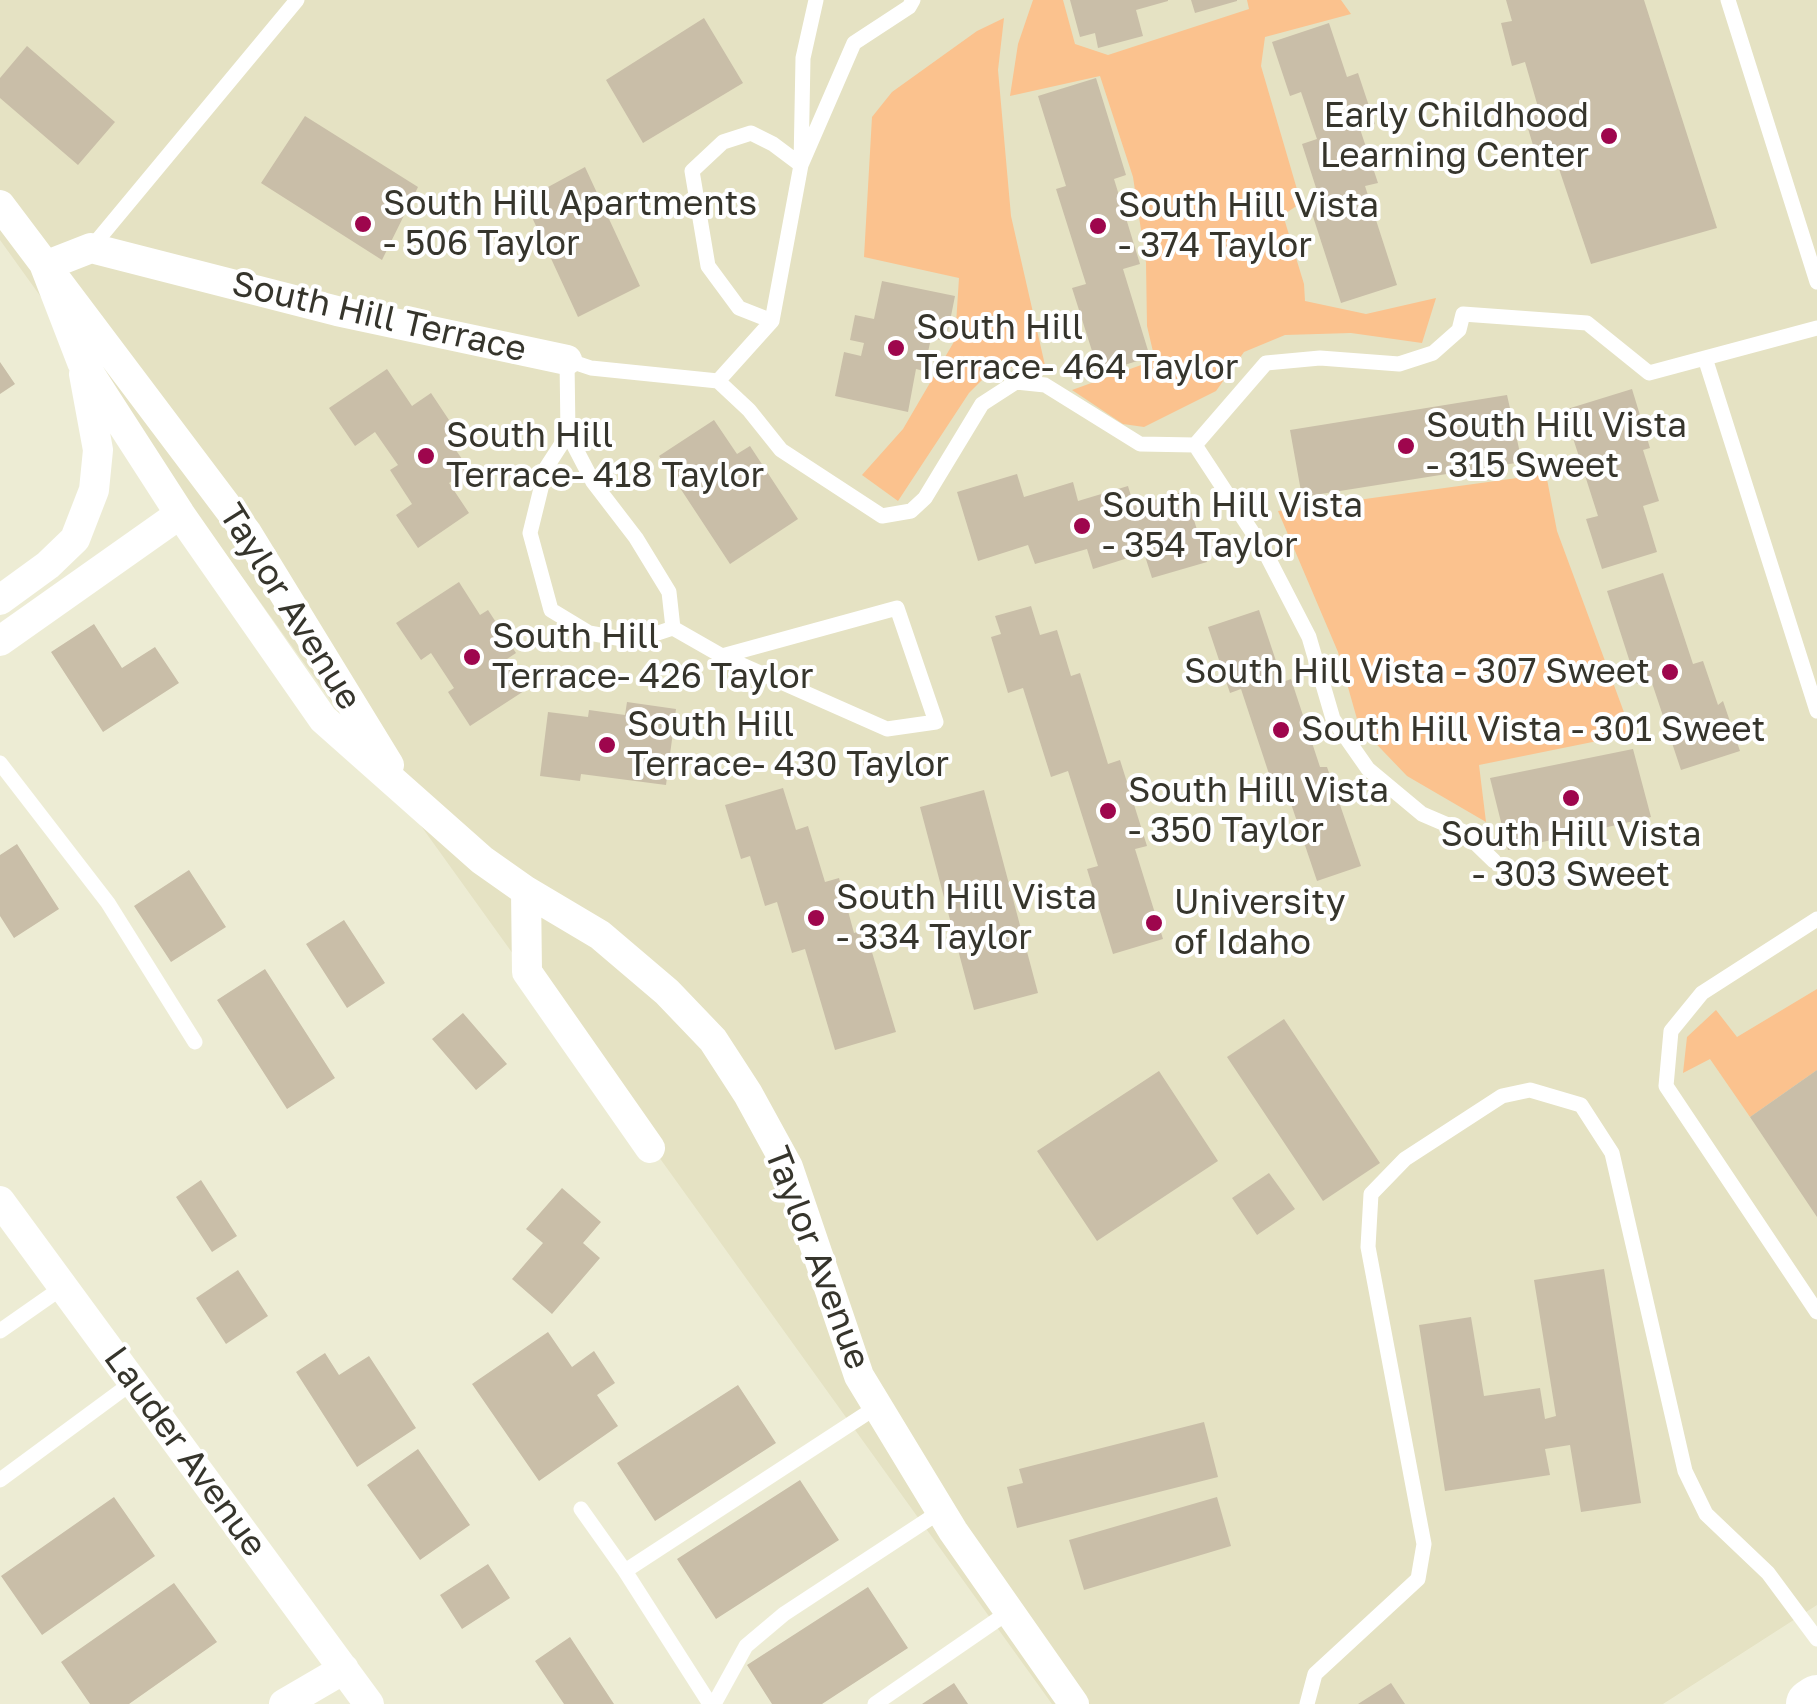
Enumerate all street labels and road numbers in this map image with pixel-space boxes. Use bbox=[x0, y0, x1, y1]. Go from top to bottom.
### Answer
street label: South Hill Terrace bbox=[228, 263, 530, 371]
street label: Taylor Avenue bbox=[210, 496, 370, 718]
street label: Taylor Avenue bbox=[755, 1141, 879, 1375]
street label: Lauder Avenue bbox=[95, 1339, 275, 1565]

